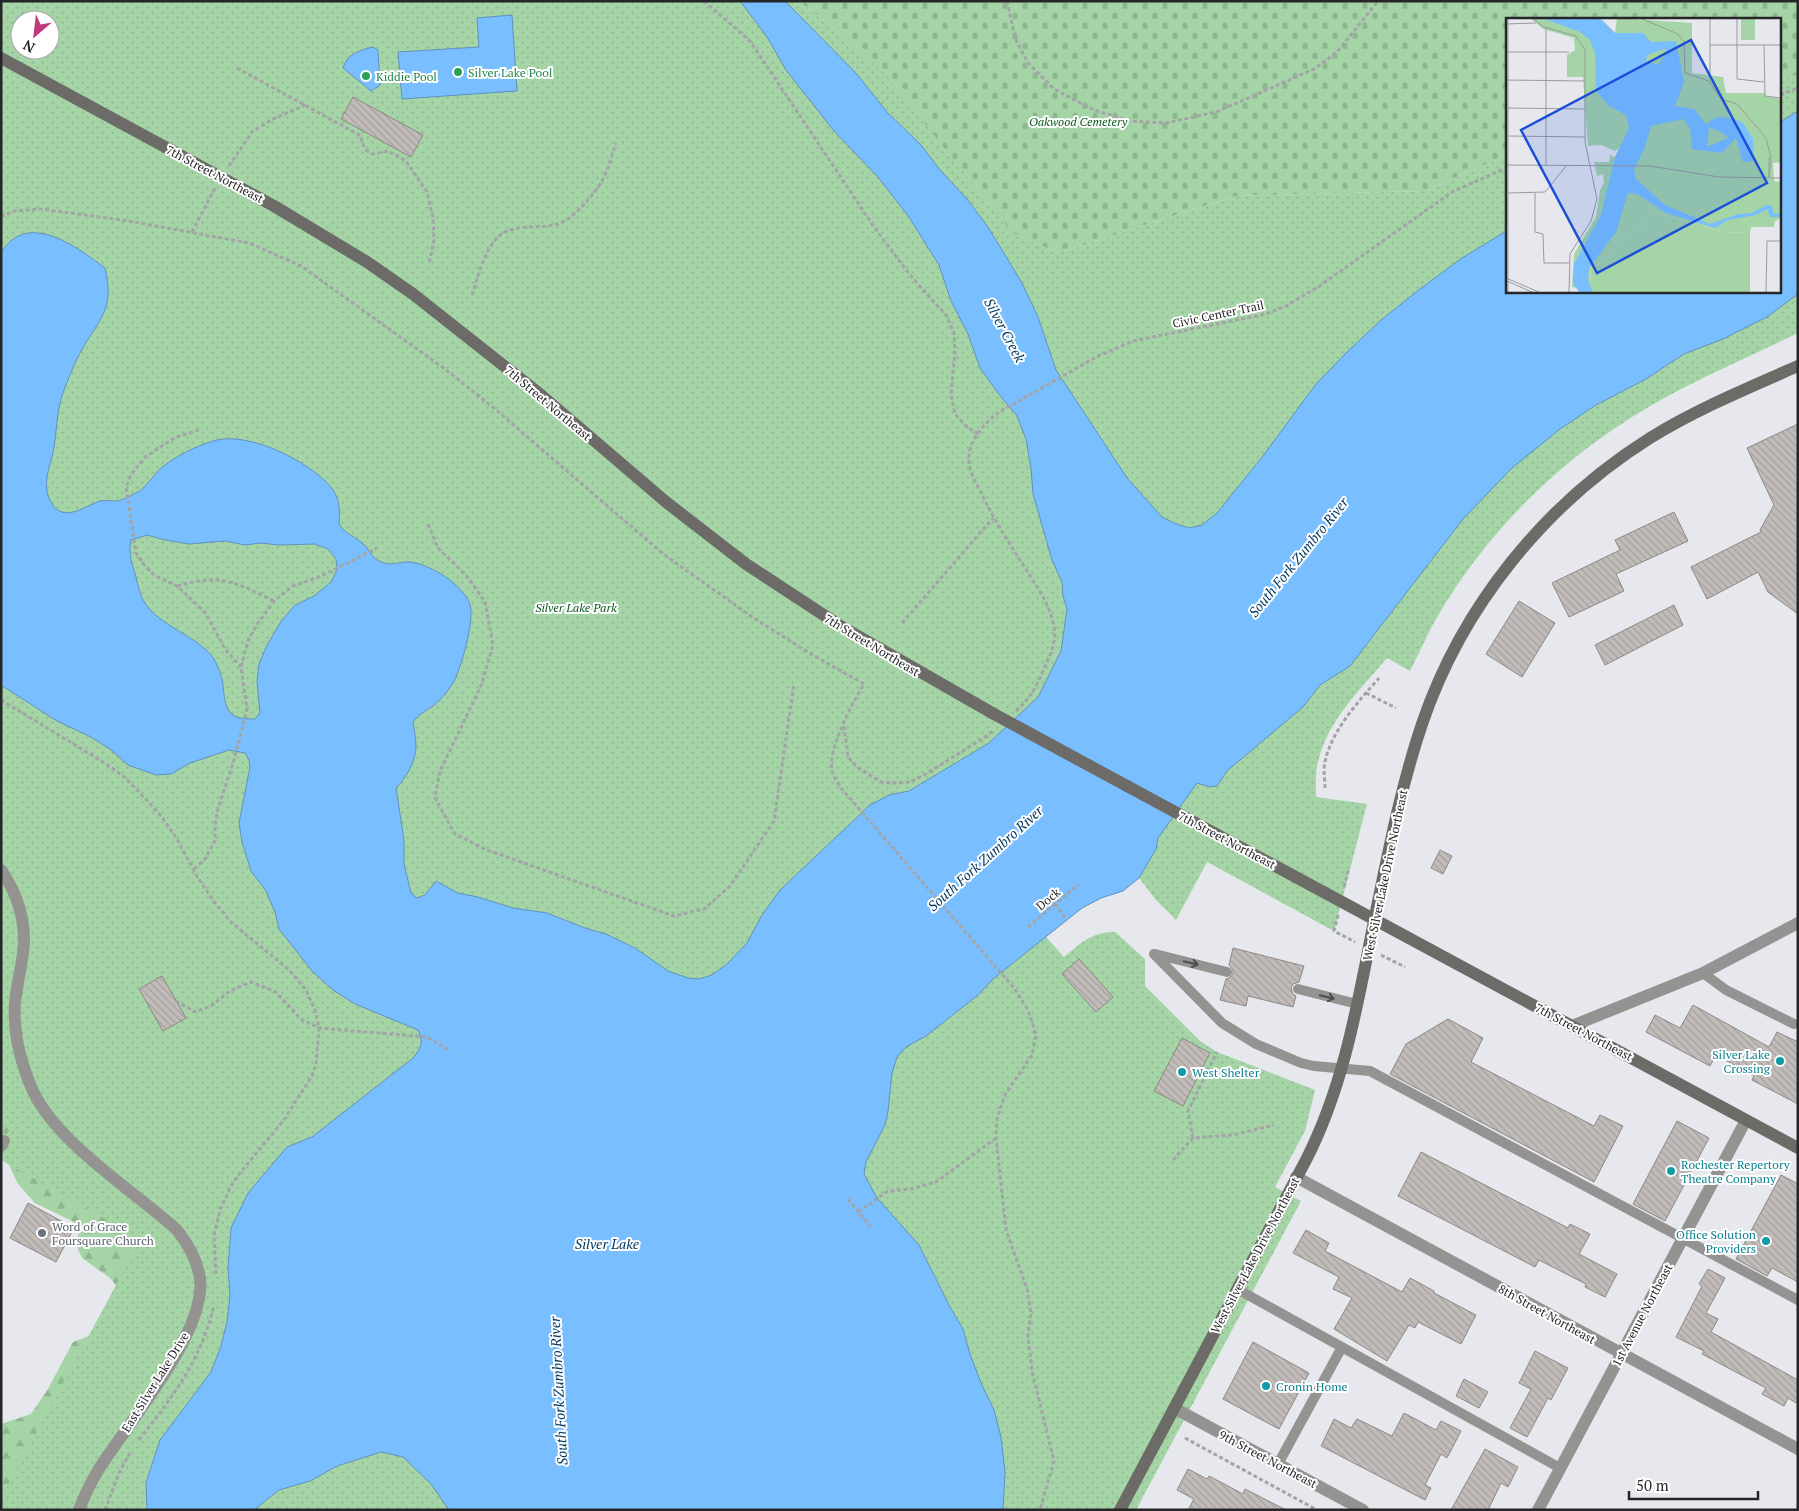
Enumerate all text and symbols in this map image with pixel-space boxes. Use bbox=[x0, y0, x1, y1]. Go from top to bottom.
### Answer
north arrow bbox=[10, 10, 60, 60]
inset map bbox=[1506, 18, 1782, 292]
text: N bbox=[19, 36, 38, 58]
place label: Silver Lake Pool bbox=[468, 65, 553, 80]
marker: Silver Lake Pool bbox=[452, 66, 464, 78]
place label: Kiddie Pool bbox=[376, 69, 437, 84]
marker: Kiddie Pool bbox=[360, 70, 372, 82]
park label: Oakwood Cemetery bbox=[1029, 114, 1128, 129]
street label: 7th Street Northeast bbox=[164, 142, 267, 206]
water label: Silver Creek bbox=[980, 295, 1030, 366]
street label: Civic Center Trail bbox=[1171, 297, 1265, 331]
street label: 7th Street Northeast bbox=[502, 362, 595, 444]
water label: South Fork Zumbro River bbox=[1244, 493, 1353, 621]
park label: Silver Lake Park bbox=[535, 600, 617, 615]
street label: 7th Street Northeast bbox=[822, 611, 923, 680]
street label: West Silver Lake Drive Northeast bbox=[1360, 788, 1411, 962]
water label: South Fork Zumbro River bbox=[923, 801, 1047, 915]
street label: 7th Street Northeast bbox=[1176, 808, 1279, 872]
street label: Dock bbox=[1033, 884, 1064, 913]
one-way arrow bbox=[1182, 959, 1198, 968]
one-way arrow bbox=[1319, 992, 1335, 1002]
street label: 7th Street Northeast bbox=[1533, 1000, 1636, 1064]
place label: Silver Lake Crossing bbox=[1712, 1047, 1771, 1076]
marker: Silver Lake Crossing bbox=[1774, 1055, 1786, 1067]
place label: West Shelter bbox=[1192, 1065, 1260, 1080]
marker: West Shelter bbox=[1176, 1066, 1188, 1078]
place label: Rochester Repertory Theatre Company bbox=[1681, 1157, 1791, 1186]
marker: Rochester Repertory Theatre Company bbox=[1665, 1165, 1677, 1177]
street label: West Silver Lake Drive Northeast bbox=[1207, 1174, 1303, 1336]
place label: Word of Grace Foursquare Church bbox=[52, 1219, 154, 1248]
marker: Word of Grace Foursquare Church bbox=[36, 1227, 48, 1239]
place label: Office Solution Providers bbox=[1676, 1227, 1756, 1256]
water label: Silver Lake bbox=[575, 1234, 640, 1253]
marker: Office Solution Providers bbox=[1760, 1235, 1772, 1247]
street label: 1st Avenue Northeast bbox=[1609, 1261, 1676, 1369]
street label: 8th Street Northeast bbox=[1496, 1281, 1599, 1347]
water label: South Fork Zumbro River bbox=[545, 1316, 571, 1466]
street label: East Silver Lake Drive bbox=[118, 1329, 192, 1435]
place label: Cronin Home bbox=[1276, 1379, 1348, 1394]
marker: Cronin Home bbox=[1260, 1380, 1272, 1392]
street label: 9th Street Northeast bbox=[1216, 1427, 1320, 1491]
scale bar bbox=[1629, 1468, 1758, 1500]
text: 50 m bbox=[1636, 1475, 1669, 1495]

